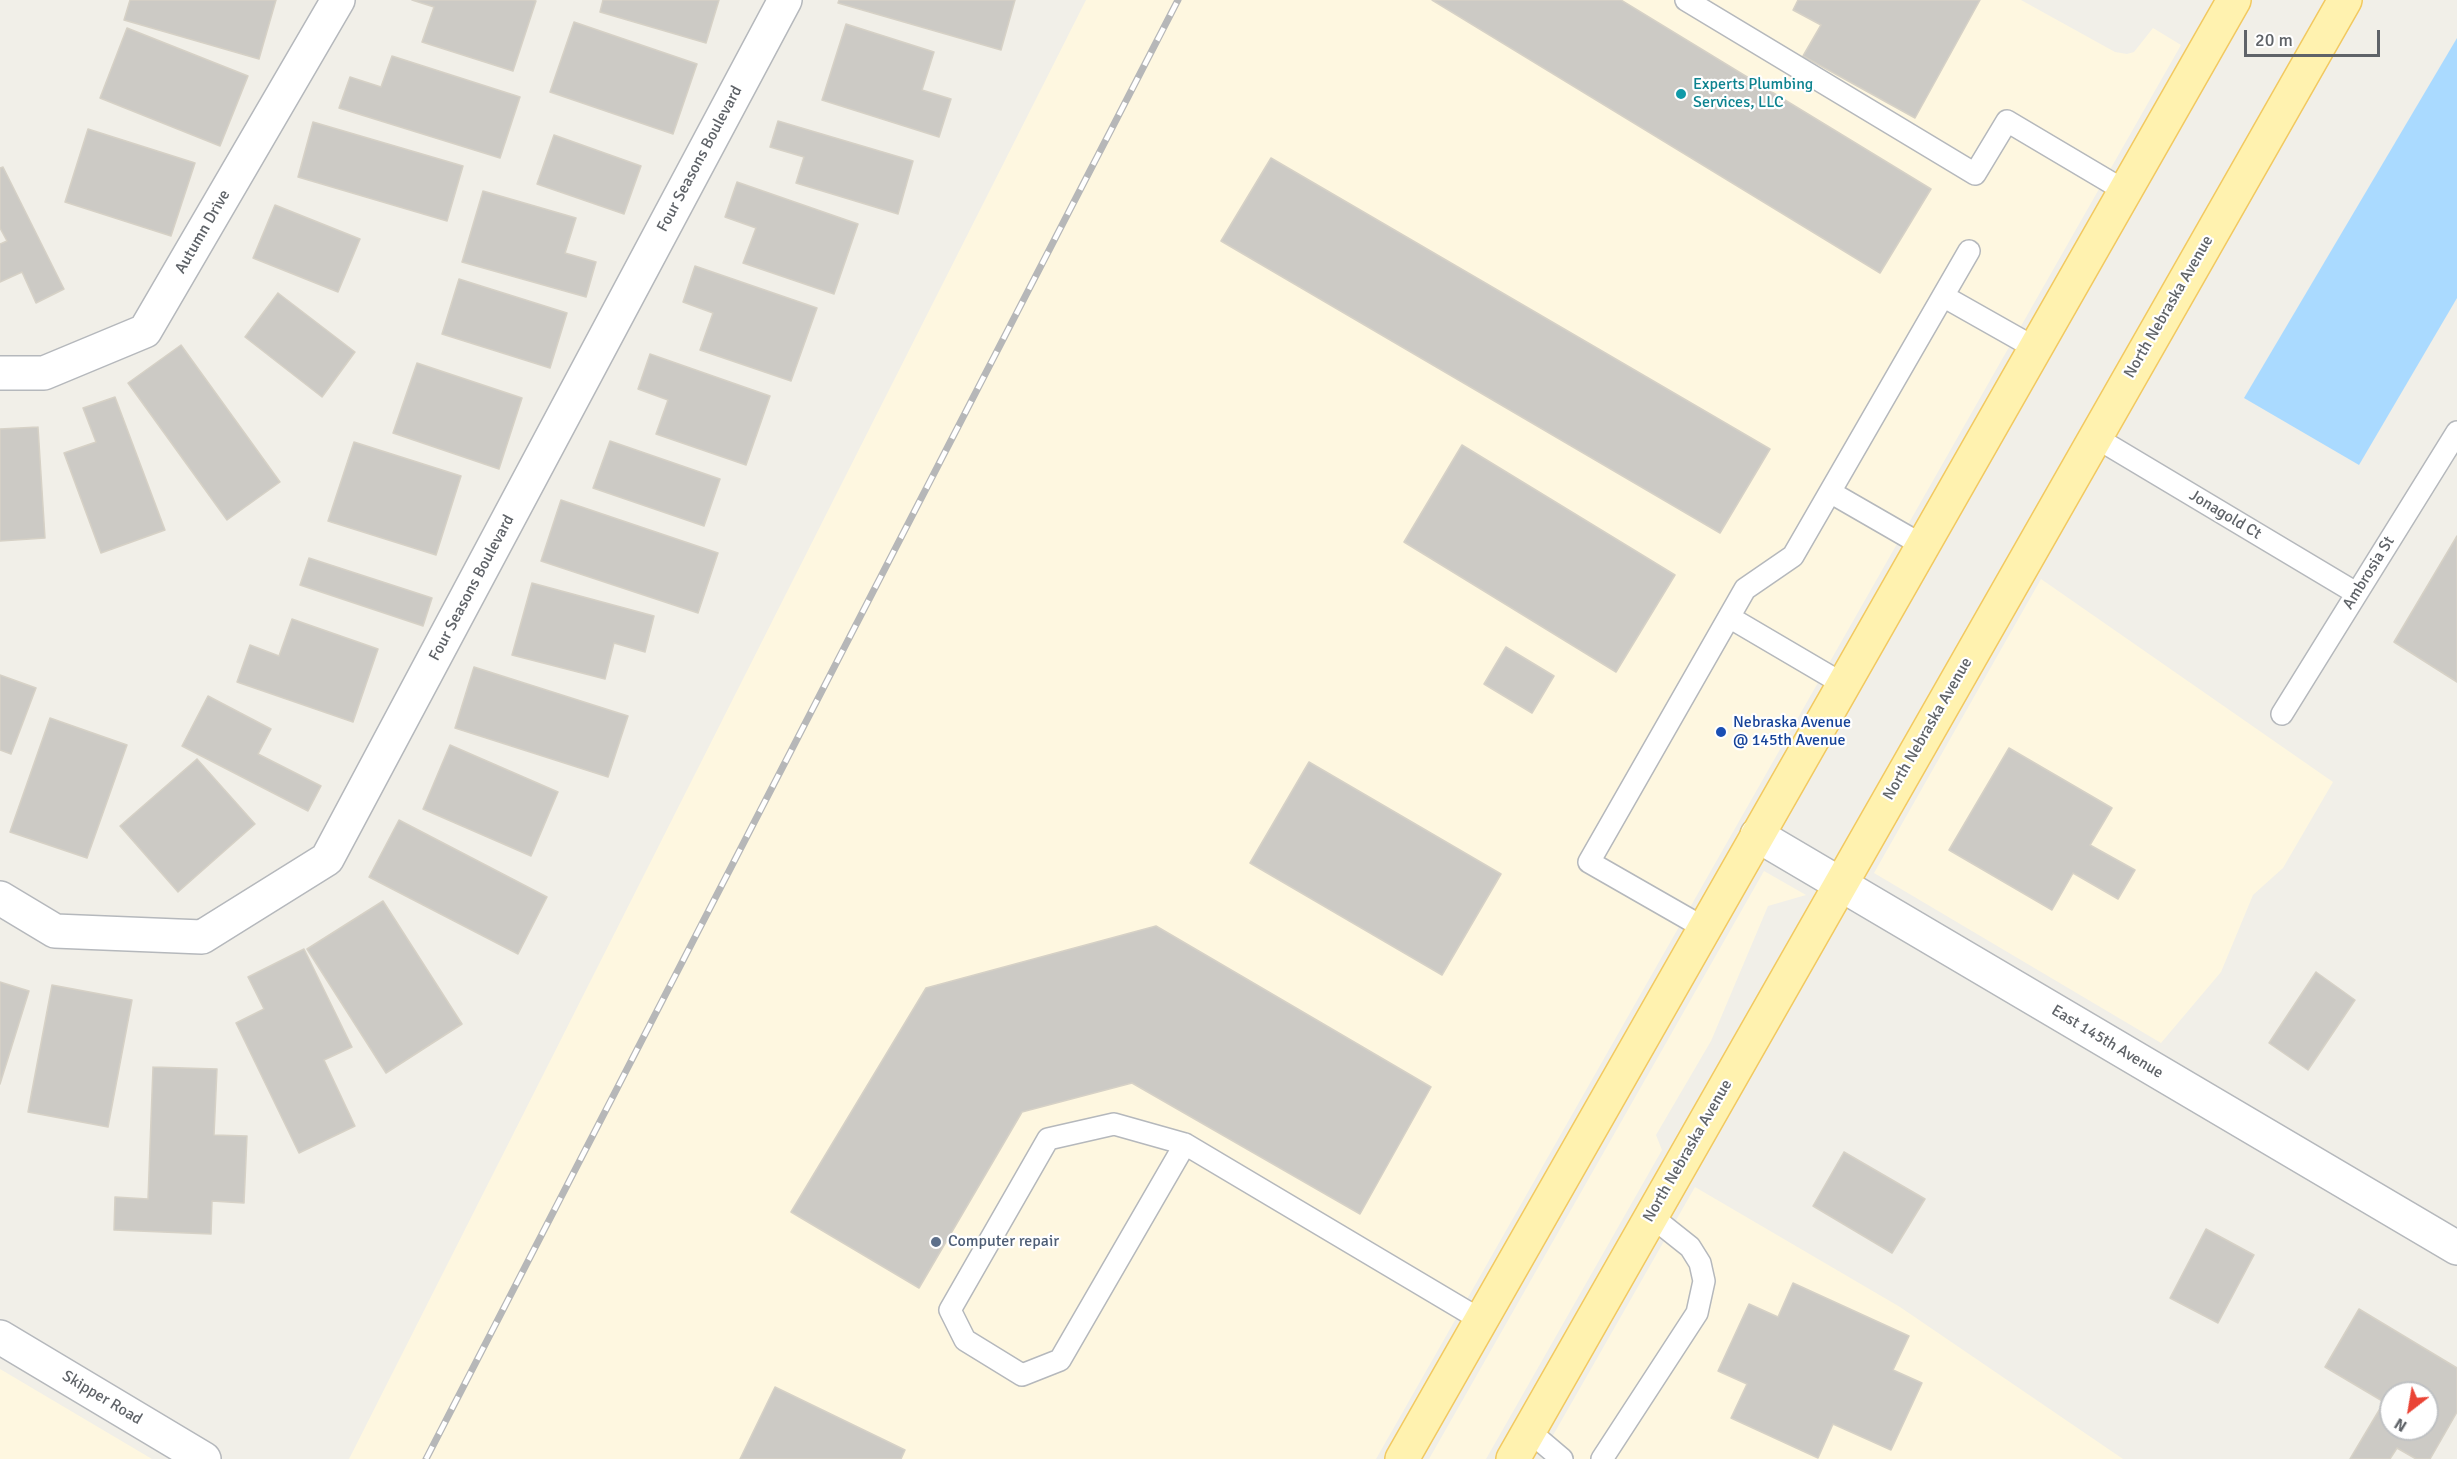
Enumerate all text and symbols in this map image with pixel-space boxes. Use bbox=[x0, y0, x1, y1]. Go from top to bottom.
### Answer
scale bar bbox=[2247, 18, 2384, 56]
text: 20 m bbox=[2255, 29, 2293, 51]
place label: Experts Plumbing Services, LLC bbox=[1693, 75, 1813, 113]
street label: Four Seasons Boulevard bbox=[653, 83, 747, 235]
marker: Experts Plumbing Services, LLC bbox=[1674, 87, 1688, 101]
street label: Autumn Drive bbox=[171, 187, 235, 277]
street label: North Nebraska Avenue bbox=[2120, 232, 2218, 382]
street label: Jonagold Ct bbox=[2185, 486, 2265, 544]
street label: Four Seasons Boulevard bbox=[425, 512, 519, 664]
street label: Ambrosia St bbox=[2339, 533, 2399, 613]
street label: North Nebraska Avenue bbox=[1879, 654, 1977, 804]
place label: Nebraska Avenue @ 145th Avenue bbox=[1733, 713, 1851, 751]
marker: Nebraska Avenue @ 145th Avenue bbox=[1714, 725, 1728, 739]
street label: East 145th Avenue bbox=[2048, 1001, 2166, 1083]
street label: North Nebraska Avenue bbox=[1639, 1076, 1737, 1226]
place label: Computer repair bbox=[948, 1232, 1059, 1252]
marker: Computer repair bbox=[929, 1235, 943, 1249]
street label: Skipper Road bbox=[59, 1367, 145, 1429]
north arrow bbox=[2379, 1381, 2439, 1441]
text: N bbox=[2391, 1413, 2411, 1436]

